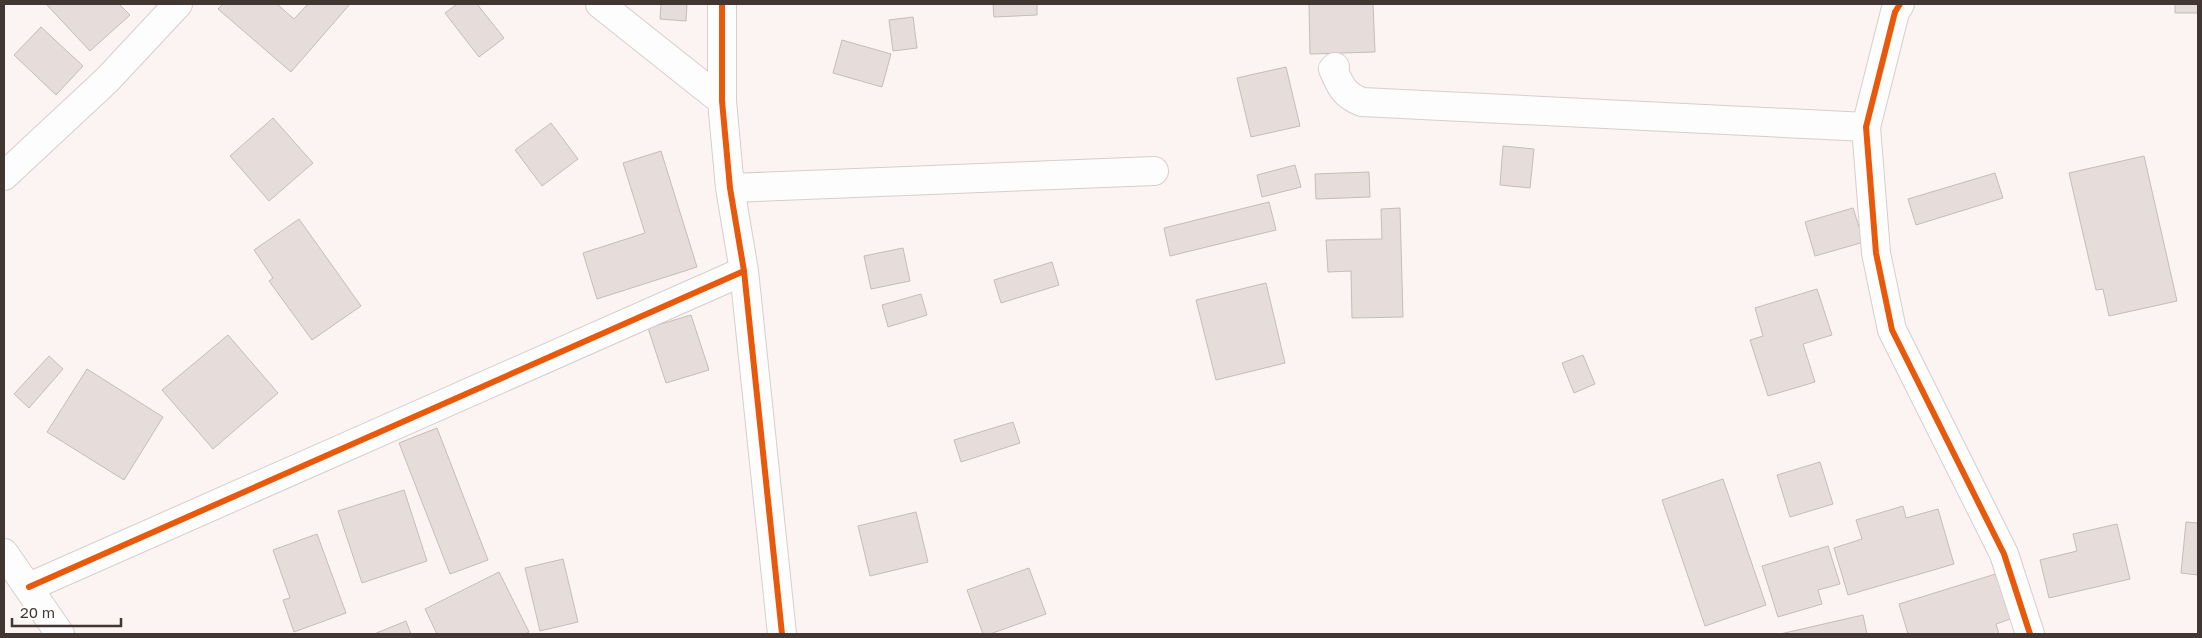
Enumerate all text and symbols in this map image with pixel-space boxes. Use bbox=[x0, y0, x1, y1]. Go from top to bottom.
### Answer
scale bar bbox=[12, 596, 121, 628]
text: 20 m bbox=[20, 603, 55, 621]

